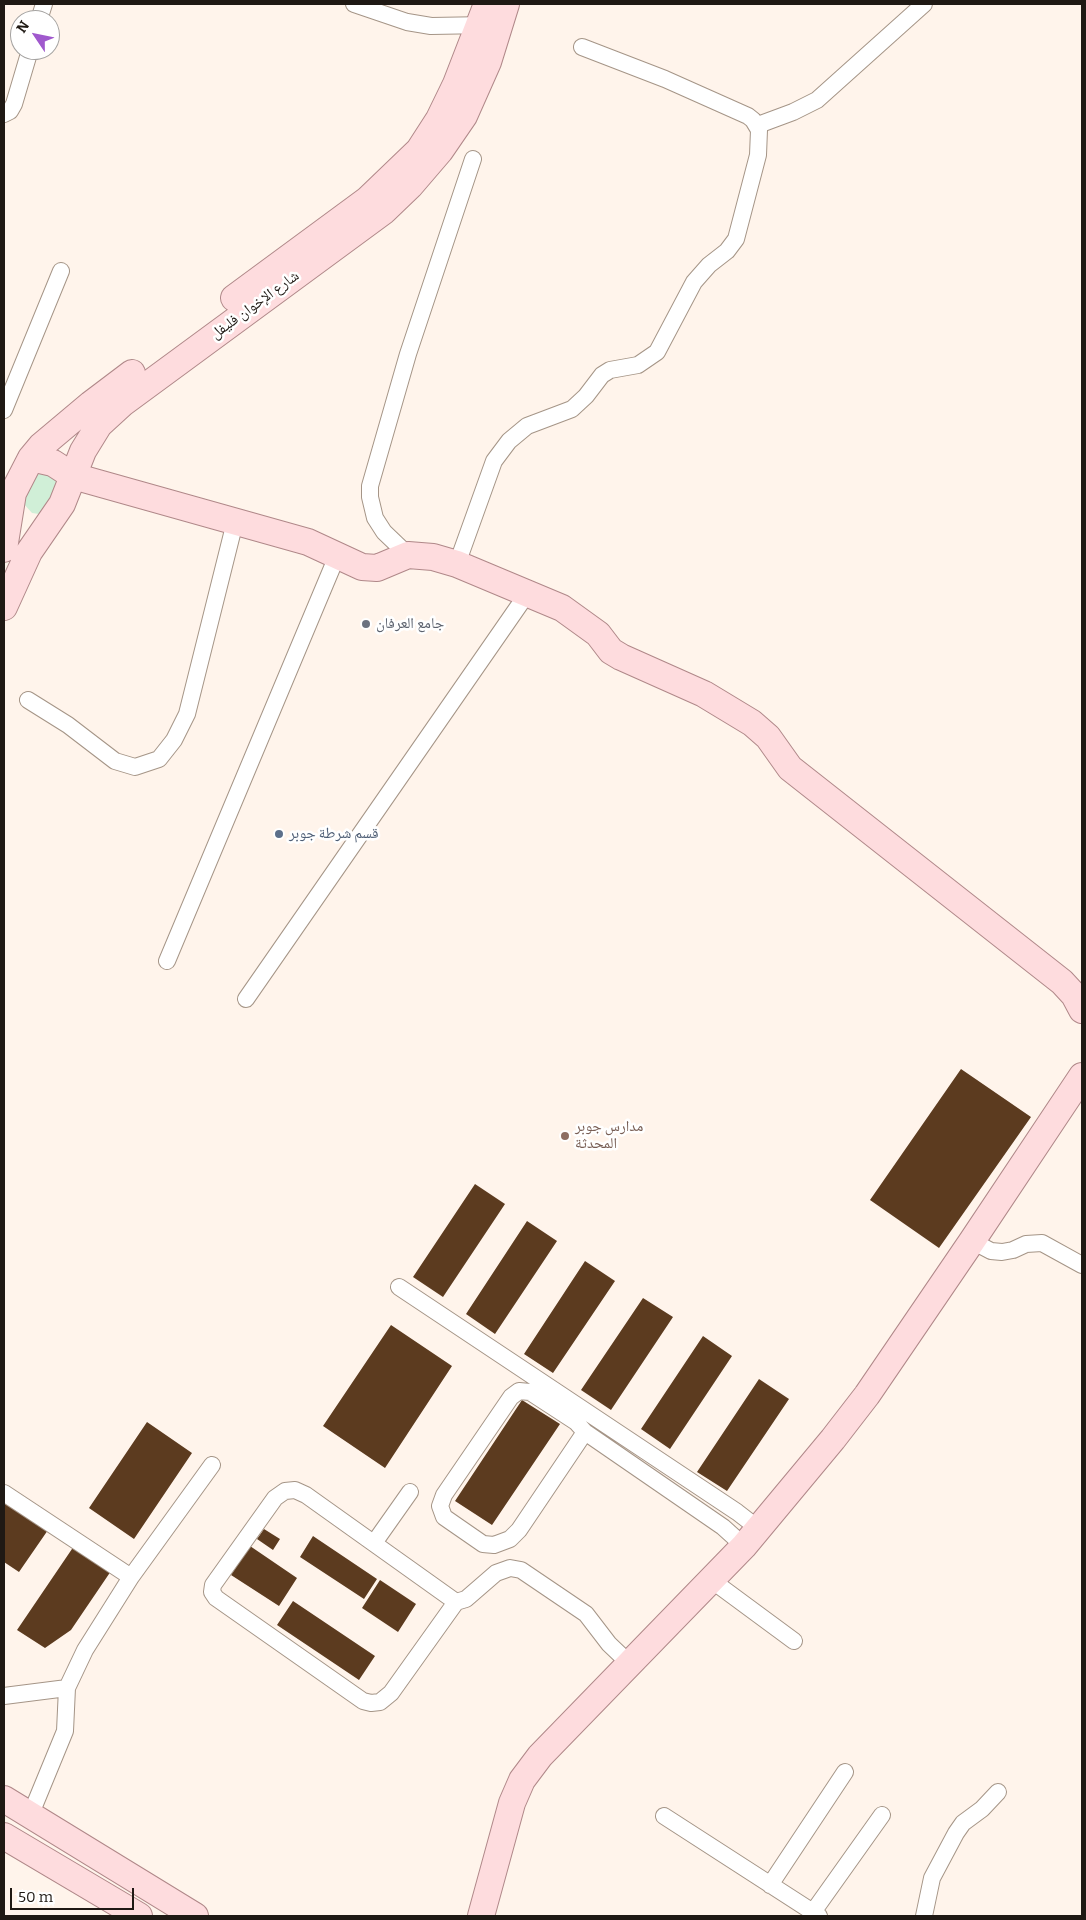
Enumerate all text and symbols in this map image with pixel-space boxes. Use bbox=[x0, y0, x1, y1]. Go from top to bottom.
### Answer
north arrow bbox=[10, 10, 60, 60]
text: N bbox=[13, 18, 33, 36]
street label: شارع الإخوان فليفل bbox=[207, 267, 303, 343]
place label: جامع العرفان bbox=[376, 615, 444, 633]
marker: جامع العرفان bbox=[360, 618, 372, 630]
place label: قسم شرطة جوبر bbox=[289, 825, 379, 843]
marker: قسم شرطة جوبر bbox=[273, 828, 285, 840]
place label: مدارس جوبر المحدثة bbox=[575, 1118, 643, 1153]
marker: مدارس جوبر المحدثة bbox=[559, 1130, 571, 1142]
scale bar bbox=[12, 1878, 136, 1910]
text: 50 m bbox=[18, 1888, 53, 1906]

